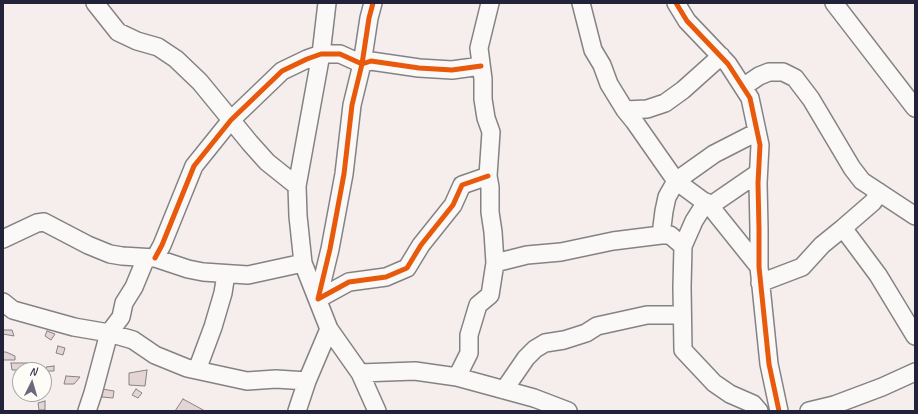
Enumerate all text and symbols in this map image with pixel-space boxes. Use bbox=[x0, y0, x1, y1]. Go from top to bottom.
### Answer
north arrow bbox=[12, 362, 52, 402]
text: N bbox=[29, 364, 37, 378]

